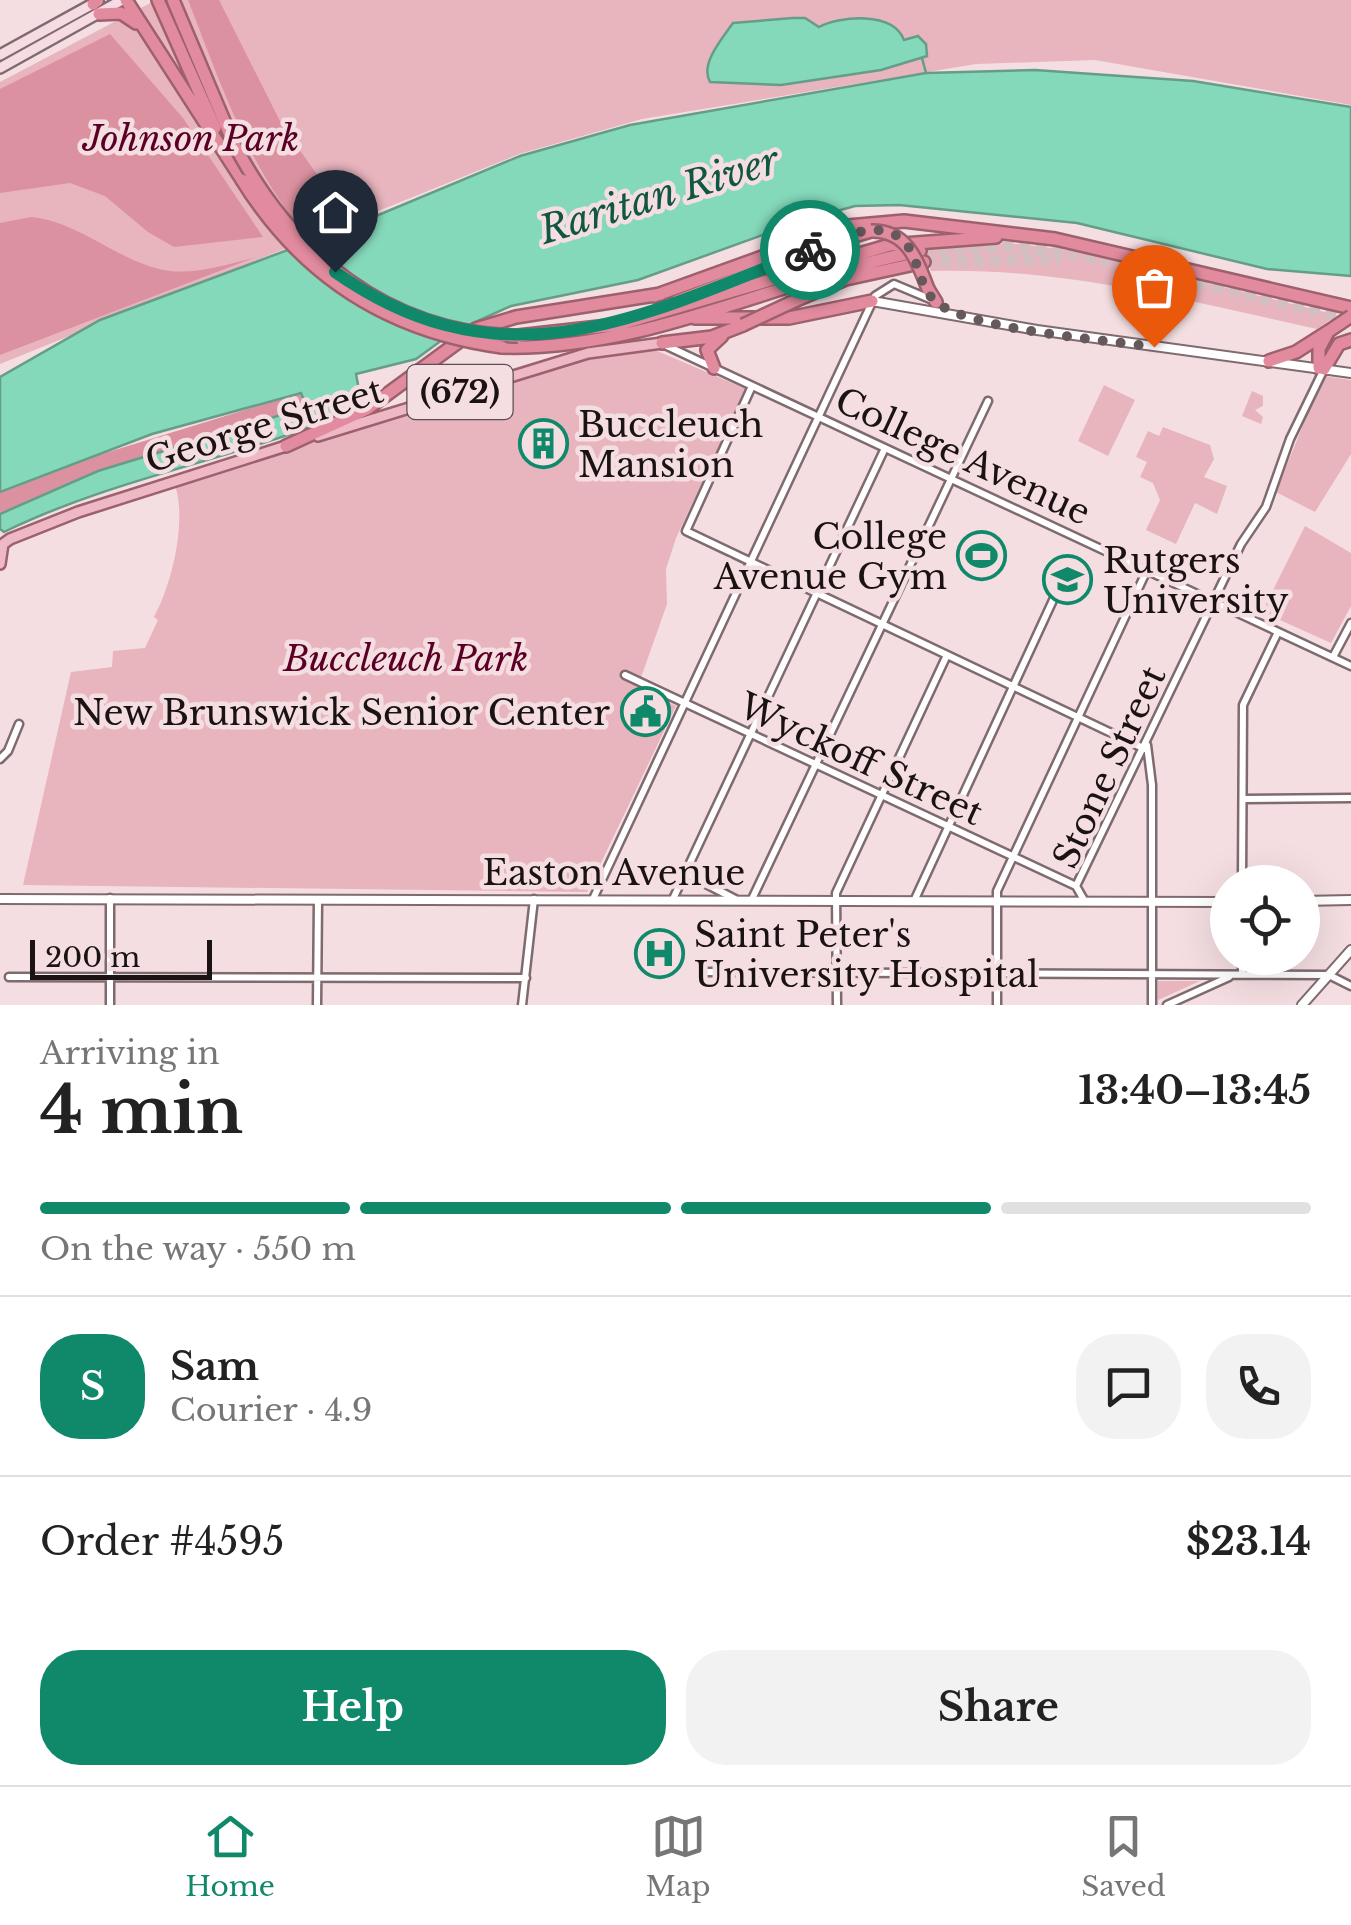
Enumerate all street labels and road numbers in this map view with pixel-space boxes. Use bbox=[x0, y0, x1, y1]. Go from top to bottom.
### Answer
road number: (672) bbox=[408, 365, 512, 419]
street label: George Street bbox=[140, 368, 388, 482]
street label: College Avenue bbox=[829, 378, 1097, 534]
street label: Stone Street bbox=[1043, 659, 1175, 875]
street label: Wyckoff Street bbox=[731, 683, 990, 834]
street label: Easton Avenue bbox=[483, 851, 745, 894]

